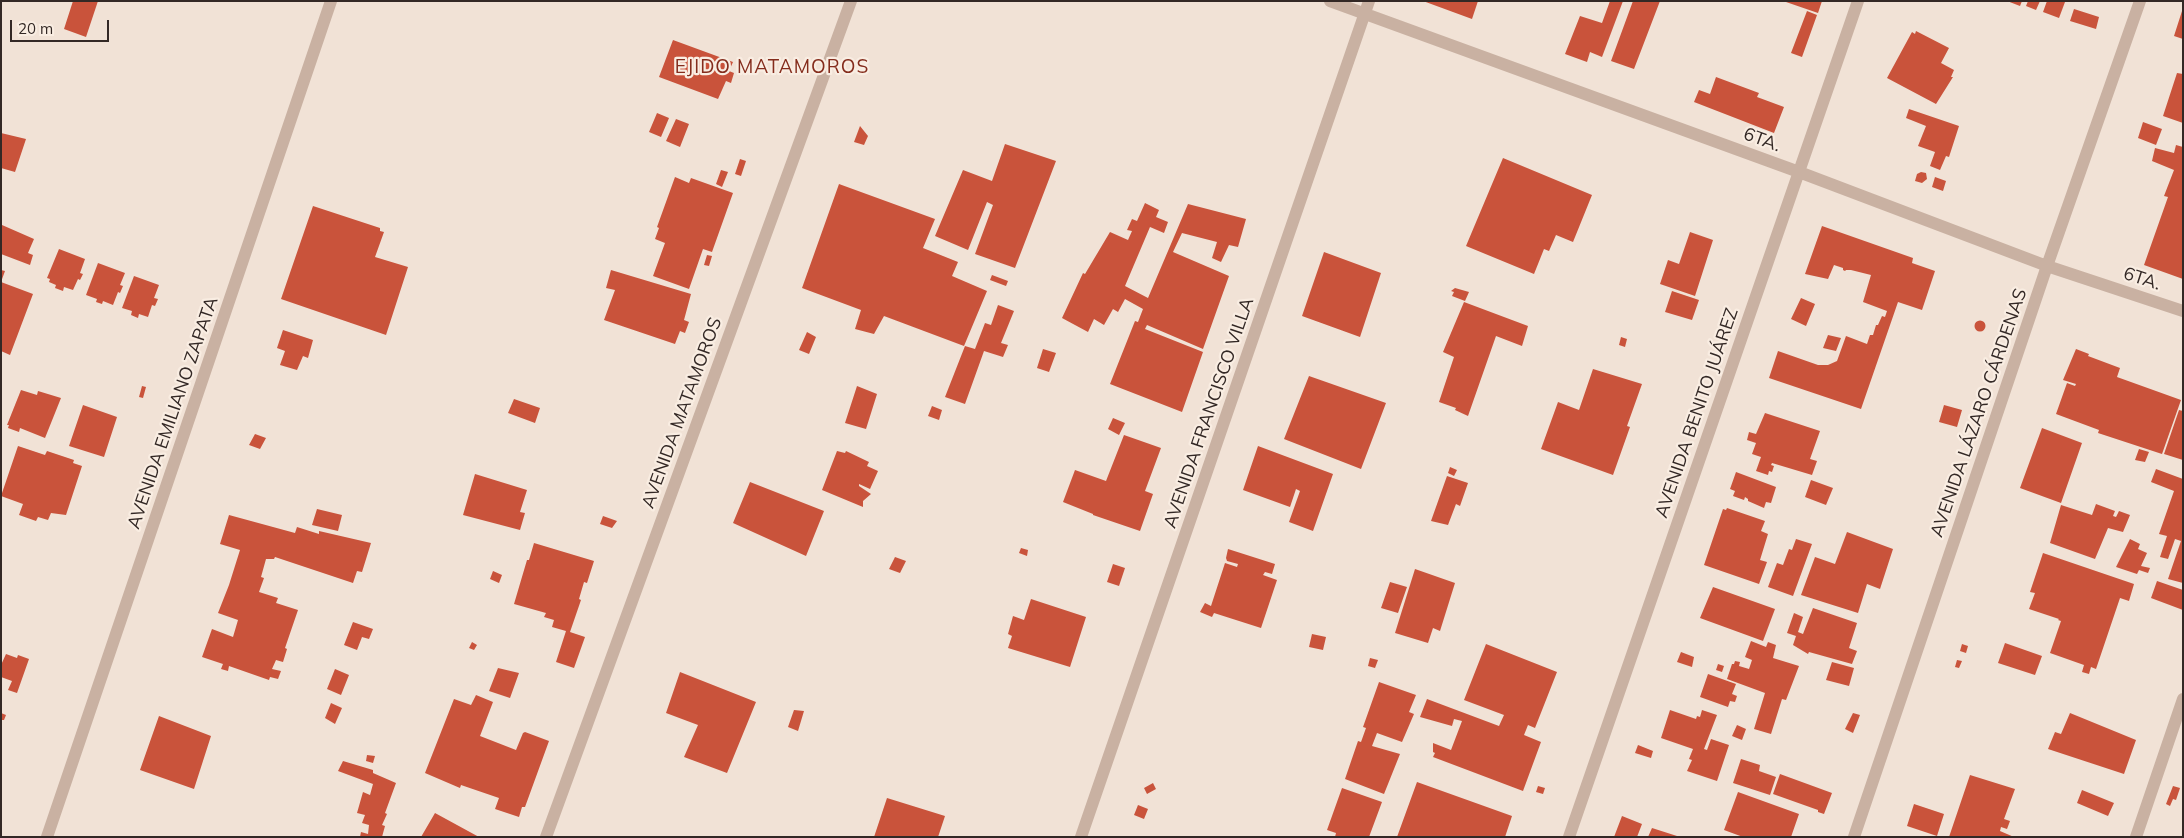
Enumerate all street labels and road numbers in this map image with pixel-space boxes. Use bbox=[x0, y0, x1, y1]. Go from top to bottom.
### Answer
street label: 6TA. bbox=[1740, 123, 1784, 157]
street label: 6TA. bbox=[2121, 263, 2163, 295]
street label: AVENIDA LÁZARO CÁRDENAS bbox=[1926, 286, 2032, 540]
street label: AVENIDA EMILIANO ZAPATA bbox=[123, 294, 223, 532]
street label: AVENIDA FRANCISCO VILLA bbox=[1159, 295, 1259, 531]
street label: AVENIDA BENITO JUÁREZ bbox=[1651, 305, 1743, 521]
street label: AVENIDA MATAMOROS bbox=[637, 315, 727, 511]

